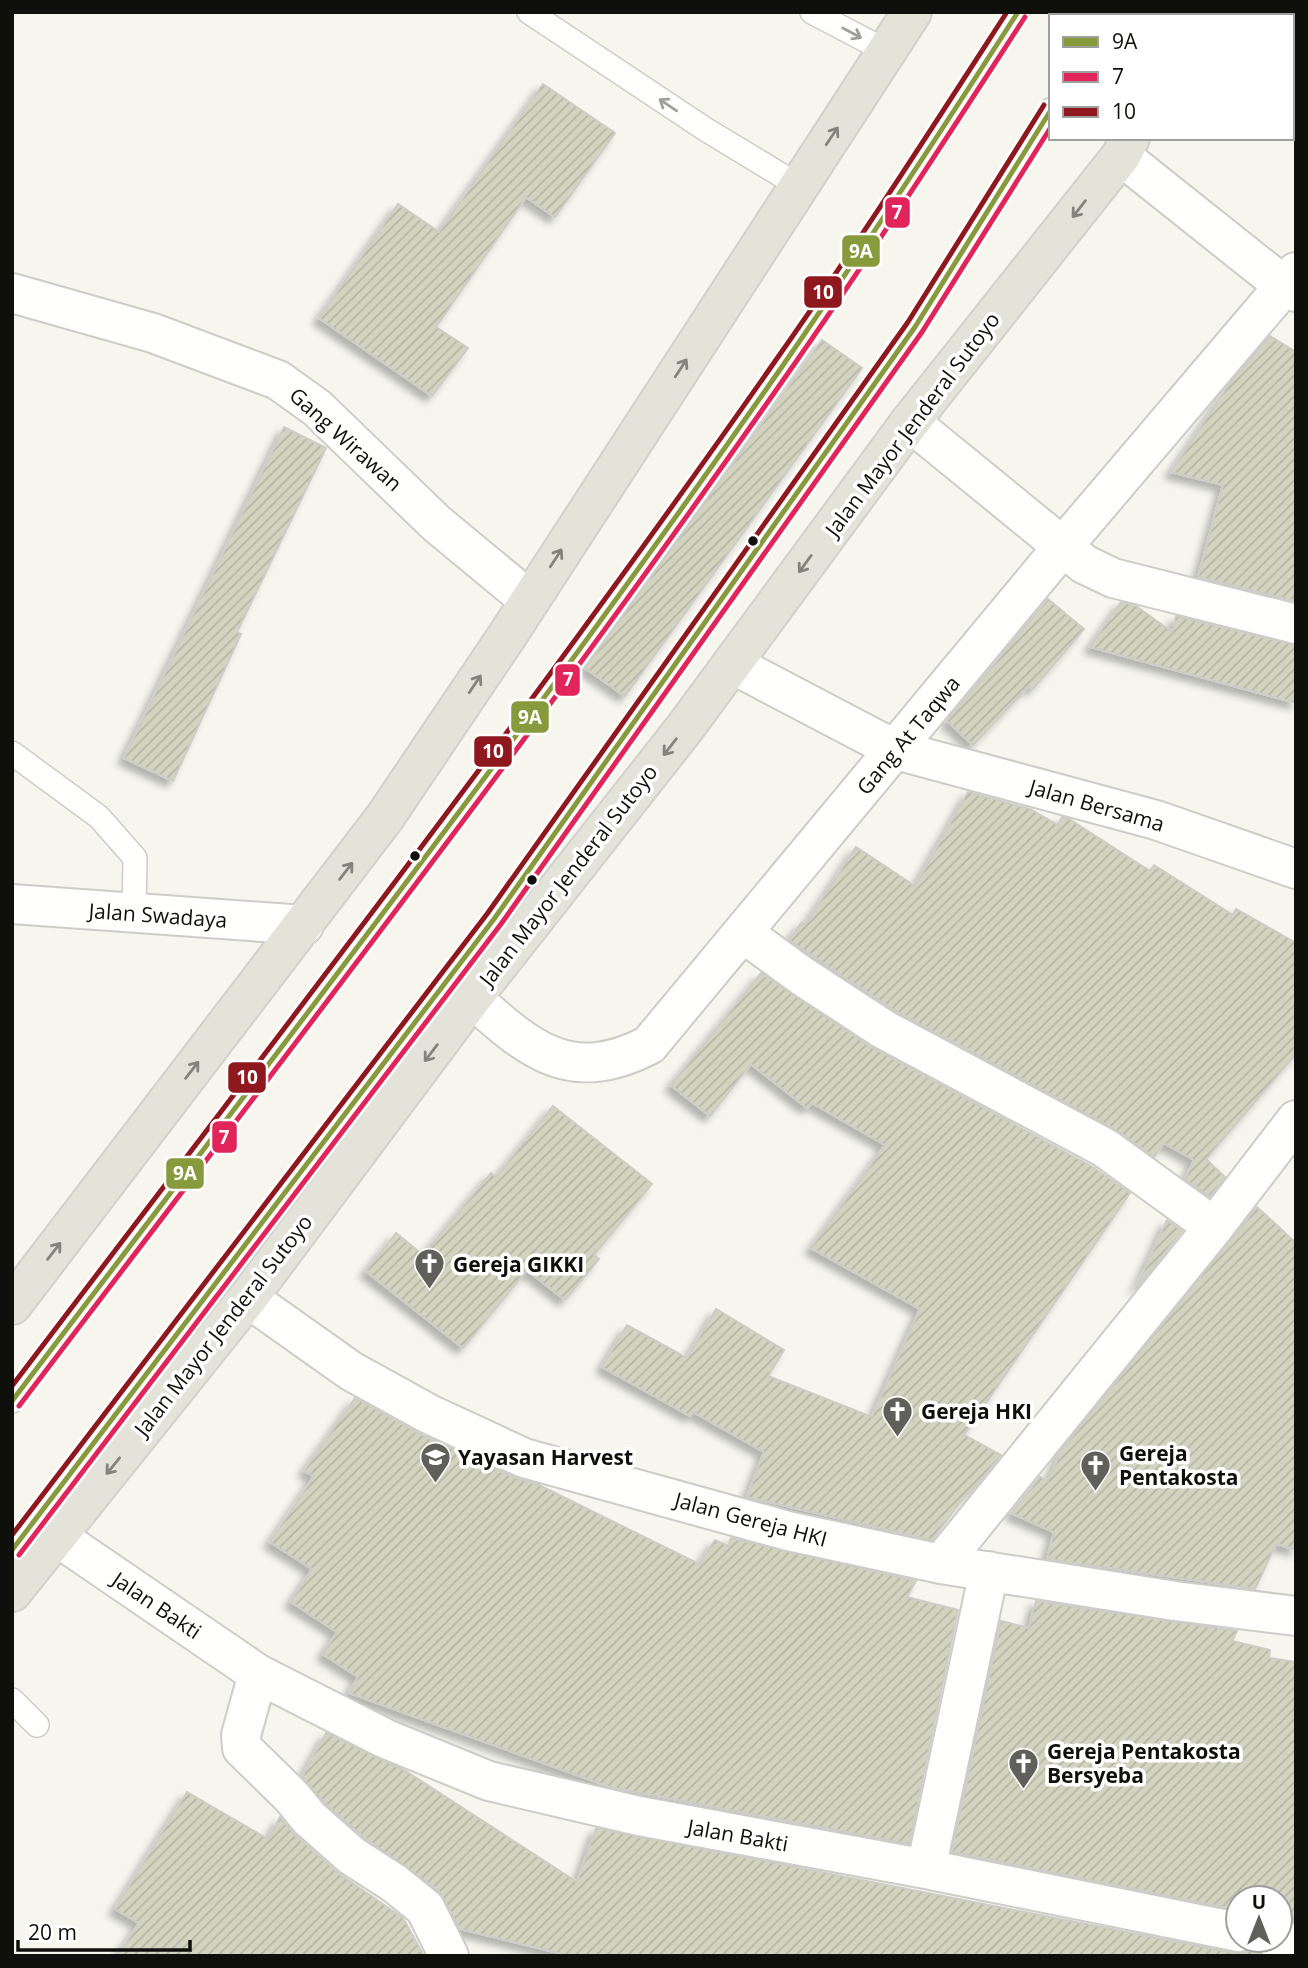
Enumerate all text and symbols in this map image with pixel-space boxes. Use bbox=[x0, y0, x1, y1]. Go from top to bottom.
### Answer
legend bbox=[1049, 14, 1294, 140]
one-way arrow bbox=[841, 27, 862, 40]
text: 9A bbox=[1112, 27, 1138, 55]
text: 7 bbox=[1112, 62, 1124, 90]
one-way arrow bbox=[659, 97, 678, 112]
text: 10 bbox=[1112, 97, 1136, 125]
one-way arrow bbox=[825, 127, 839, 146]
line badge: 7 bbox=[884, 196, 911, 229]
text: 7 bbox=[892, 199, 903, 225]
one-way arrow bbox=[1071, 200, 1086, 218]
line badge: 9A bbox=[841, 234, 881, 268]
text: 9A bbox=[849, 238, 874, 264]
line badge: 10 bbox=[803, 275, 843, 309]
text: 10 bbox=[812, 279, 834, 305]
street label: Jalan Mayor Jenderal Sutoyo bbox=[817, 306, 1006, 543]
one-way arrow bbox=[674, 358, 688, 378]
street label: Gang Wirawan bbox=[284, 381, 408, 497]
unlabelled marker bbox=[746, 534, 760, 548]
one-way arrow bbox=[549, 549, 564, 568]
one-way arrow bbox=[798, 554, 813, 573]
line badge: 7 bbox=[554, 663, 581, 697]
text: 7 bbox=[563, 666, 574, 692]
street label: Gang At Taqwa bbox=[850, 670, 966, 800]
one-way arrow bbox=[468, 675, 482, 694]
line badge: 9A bbox=[510, 700, 550, 734]
text: 9A bbox=[518, 704, 543, 730]
line badge: 10 bbox=[473, 735, 513, 768]
one-way arrow bbox=[662, 737, 677, 755]
text: 10 bbox=[482, 738, 504, 764]
street label: Jalan Mayor Jenderal Sutoyo bbox=[471, 758, 663, 993]
street label: Jalan Bersama bbox=[1024, 772, 1168, 838]
unlabelled marker bbox=[408, 849, 422, 863]
one-way arrow bbox=[338, 863, 353, 881]
unlabelled marker bbox=[525, 873, 539, 887]
street label: Jalan Swadaya bbox=[86, 896, 228, 934]
one-way arrow bbox=[424, 1043, 439, 1062]
line badge: 10 bbox=[227, 1061, 267, 1094]
one-way arrow bbox=[185, 1062, 200, 1080]
text: 10 bbox=[236, 1064, 258, 1090]
line badge: 7 bbox=[211, 1120, 238, 1154]
text: 7 bbox=[219, 1124, 230, 1150]
line badge: 9A bbox=[165, 1157, 205, 1190]
text: 9A bbox=[173, 1160, 198, 1186]
street label: Jalan Mayor Jenderal Sutoyo bbox=[126, 1208, 318, 1443]
one-way arrow bbox=[46, 1242, 61, 1260]
church icon: Gereja GIKKI bbox=[413, 1247, 447, 1291]
place label: Gereja GIKKI bbox=[453, 1250, 584, 1278]
church icon: Gereja HKI bbox=[881, 1394, 915, 1438]
place label: Gereja HKI bbox=[921, 1397, 1032, 1425]
place label: Gereja Pentakosta bbox=[1119, 1439, 1238, 1491]
school or university icon: Yayasan Harvest bbox=[418, 1440, 452, 1484]
place label: Yayasan Harvest bbox=[458, 1443, 633, 1471]
church icon: Gereja Pentakosta bbox=[1079, 1448, 1113, 1492]
one-way arrow bbox=[105, 1456, 121, 1474]
street label: Jalan Gereja HKI bbox=[670, 1485, 830, 1553]
street label: Jalan Bakti bbox=[105, 1564, 207, 1645]
place label: Gereja Pentakosta Bersyeba bbox=[1047, 1737, 1241, 1789]
church icon: Gereja Pentakosta Bersyeba bbox=[1007, 1746, 1041, 1790]
street label: Jalan Bakti bbox=[684, 1812, 790, 1858]
north arrow bbox=[1224, 1884, 1294, 1954]
text: U bbox=[1252, 1889, 1266, 1915]
scale bar bbox=[18, 1909, 189, 1953]
text: 20 m bbox=[28, 1918, 77, 1946]

